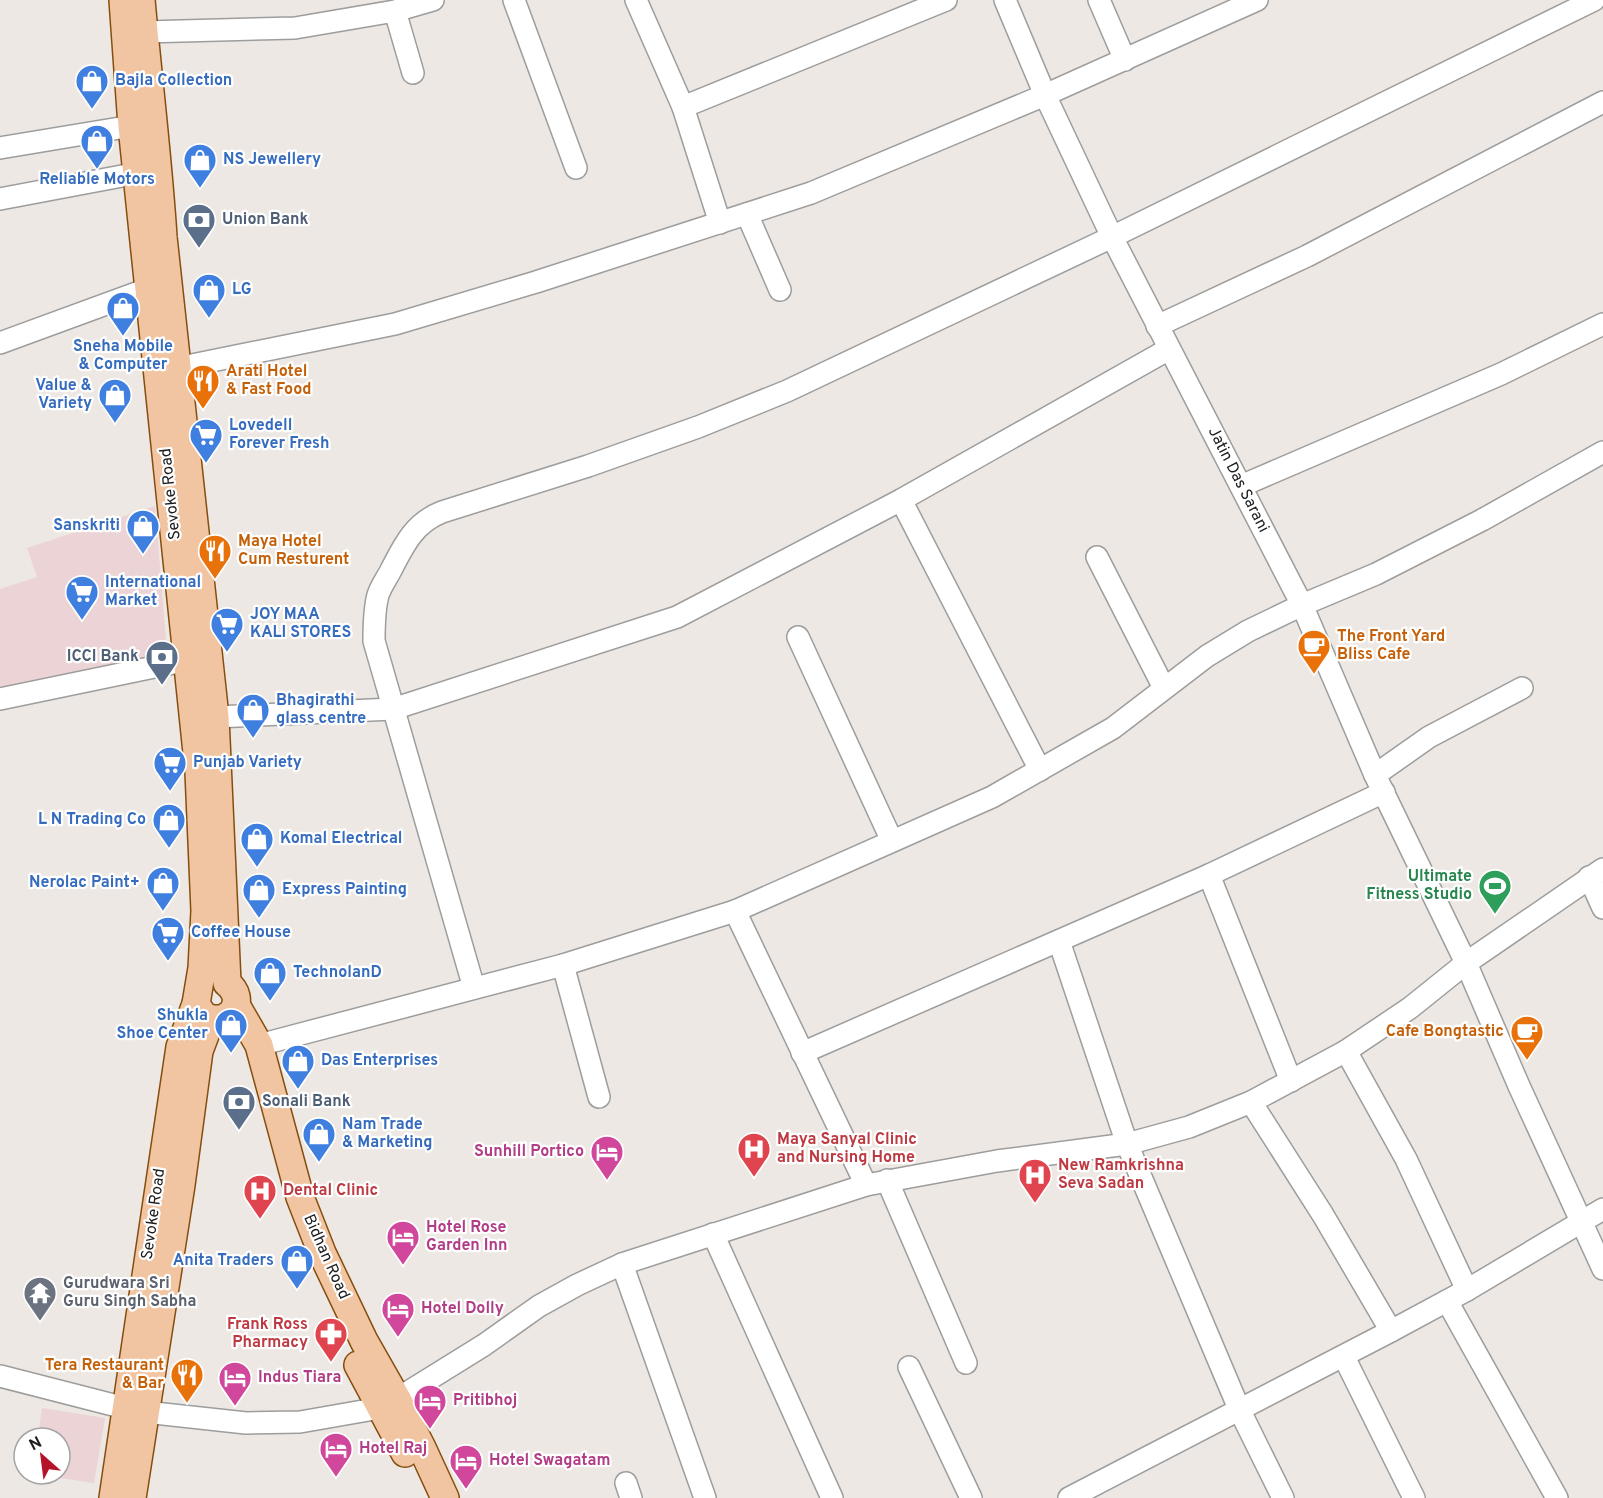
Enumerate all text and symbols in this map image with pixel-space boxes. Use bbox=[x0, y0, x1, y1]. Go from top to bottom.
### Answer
shop icon: Bajla Collection bbox=[74, 63, 110, 110]
place label: Bajla Collection bbox=[115, 71, 232, 91]
shop icon: Reliable Motors bbox=[79, 123, 115, 170]
shop icon: NS Jewellery bbox=[182, 142, 218, 189]
place label: NS Jewellery bbox=[223, 150, 321, 170]
place label: Reliable Motors bbox=[39, 170, 155, 190]
bank icon: Union Bank bbox=[181, 202, 217, 249]
place label: Union Bank bbox=[222, 210, 308, 230]
shop icon: LG bbox=[191, 272, 227, 319]
place label: LG bbox=[232, 280, 252, 300]
shop icon: Sneha Mobile & Computer bbox=[105, 290, 141, 337]
place label: Sneha Mobile & Computer bbox=[73, 337, 173, 375]
place label: Arati Hotel & Fast Food bbox=[226, 362, 312, 400]
restaurant icon: Arati Hotel & Fast Food bbox=[185, 363, 221, 410]
place label: Value & Variety bbox=[35, 376, 92, 414]
shop icon: Value & Variety bbox=[97, 377, 133, 424]
place label: Lovedell Forever Fresh bbox=[229, 416, 329, 454]
supermarket icon: Lovedell Forever Fresh bbox=[188, 417, 224, 464]
street label: Jatin Das Sarani bbox=[1203, 424, 1273, 536]
street label: Sevoke Road bbox=[156, 447, 186, 541]
shop icon: Sanskriti bbox=[125, 508, 161, 555]
place label: Sanskriti bbox=[53, 516, 120, 536]
place label: Maya Hotel Cum Resturent bbox=[238, 532, 349, 570]
restaurant icon: Maya Hotel Cum Resturent bbox=[197, 533, 233, 580]
place label: International Market bbox=[105, 573, 201, 611]
supermarket icon: International Market bbox=[64, 574, 100, 621]
place label: JOY MAA KALI STORES bbox=[250, 605, 351, 643]
supermarket icon: JOY MAA KALI STORES bbox=[209, 606, 245, 653]
place label: The Front Yard Bliss Cafe bbox=[1337, 627, 1445, 665]
cafe icon: The Front Yard Bliss Cafe bbox=[1296, 628, 1332, 675]
bank icon: ICCI Bank bbox=[144, 639, 180, 686]
place label: ICCI Bank bbox=[67, 647, 139, 667]
place label: Bhagirathi glass centre bbox=[276, 691, 366, 729]
shop icon: Bhagirathi glass centre bbox=[235, 692, 271, 739]
supermarket icon: Punjab Variety bbox=[152, 745, 188, 792]
place label: Punjab Variety bbox=[193, 753, 302, 773]
shop icon: L N Trading Co bbox=[151, 802, 187, 849]
place label: L N Trading Co bbox=[38, 810, 146, 830]
shop icon: Komal Electrical bbox=[239, 821, 275, 868]
place label: Komal Electrical bbox=[280, 829, 403, 849]
shop icon: Nerolac Paint+ bbox=[145, 865, 181, 912]
place label: Ultimate Fitness Studio bbox=[1366, 867, 1472, 905]
sports icon: Ultimate Fitness Studio bbox=[1477, 868, 1513, 915]
shop icon: Express Painting bbox=[241, 872, 277, 919]
place label: Nerolac Paint+ bbox=[29, 873, 140, 893]
place label: Express Painting bbox=[282, 880, 407, 900]
supermarket icon: Coffee House bbox=[150, 915, 186, 962]
place label: Coffee House bbox=[191, 923, 291, 943]
shop icon: TechnolanD bbox=[252, 955, 288, 1002]
place label: TechnolanD bbox=[293, 963, 382, 983]
place label: Shukla Shoe Center bbox=[116, 1006, 208, 1044]
shop icon: Shukla Shoe Center bbox=[213, 1007, 249, 1054]
cafe icon: Cafe Bongtastic bbox=[1509, 1014, 1545, 1061]
place label: Cafe Bongtastic bbox=[1386, 1022, 1504, 1042]
shop icon: Das Enterprises bbox=[280, 1043, 316, 1090]
place label: Das Enterprises bbox=[321, 1051, 438, 1071]
bank icon: Sonali Bank bbox=[221, 1084, 257, 1131]
place label: Sonali Bank bbox=[262, 1092, 351, 1112]
place label: Nam Trade & Marketing bbox=[342, 1115, 433, 1153]
shop icon: Nam Trade & Marketing bbox=[301, 1116, 337, 1163]
place label: Maya Sanyal Clinic and Nursing Home bbox=[777, 1130, 917, 1168]
hospital icon: Maya Sanyal Clinic and Nursing Home bbox=[736, 1131, 772, 1178]
hotel icon: Sunhill Portico bbox=[589, 1134, 625, 1181]
place label: Sunhill Portico bbox=[474, 1142, 584, 1162]
place label: New Ramkrishna Seva Sadan bbox=[1058, 1156, 1184, 1194]
hospital icon: New Ramkrishna Seva Sadan bbox=[1017, 1157, 1053, 1204]
street label: Sevoke Road bbox=[138, 1167, 170, 1261]
hospital icon: Dental Clinic bbox=[242, 1173, 278, 1220]
place label: Dental Clinic bbox=[283, 1181, 378, 1201]
street label: Bidhan Road bbox=[298, 1211, 354, 1303]
place label: Hotel Rose Garden Inn bbox=[426, 1218, 508, 1256]
hotel icon: Hotel Rose Garden Inn bbox=[385, 1219, 421, 1266]
shop icon: Anita Traders bbox=[279, 1243, 315, 1290]
place label: Anita Traders bbox=[173, 1251, 274, 1271]
place label: Gurudwara Sri Guru Singh Sabha bbox=[63, 1274, 197, 1312]
temple icon: Gurudwara Sri Guru Singh Sabha bbox=[22, 1275, 58, 1322]
hotel icon: Hotel Dolly bbox=[380, 1291, 416, 1338]
place label: Hotel Dolly bbox=[421, 1299, 504, 1319]
place label: Frank Ross Pharmacy bbox=[227, 1315, 308, 1353]
pharmacy icon: Frank Ross Pharmacy bbox=[313, 1316, 349, 1363]
place label: Tera Restaurant & Bar bbox=[45, 1356, 164, 1394]
restaurant icon: Tera Restaurant & Bar bbox=[169, 1357, 205, 1404]
hotel icon: Indus Tiara bbox=[217, 1360, 253, 1407]
place label: Indus Tiara bbox=[258, 1368, 341, 1388]
hotel icon: Pritibhoj bbox=[412, 1383, 448, 1430]
place label: Pritibhoj bbox=[453, 1391, 517, 1411]
north arrow bbox=[12, 1426, 72, 1486]
hotel icon: Hotel Raj bbox=[318, 1431, 354, 1478]
text: N bbox=[26, 1433, 46, 1456]
place label: Hotel Raj bbox=[359, 1439, 427, 1459]
hotel icon: Hotel Swagatam bbox=[448, 1443, 484, 1490]
place label: Hotel Swagatam bbox=[489, 1451, 610, 1471]

